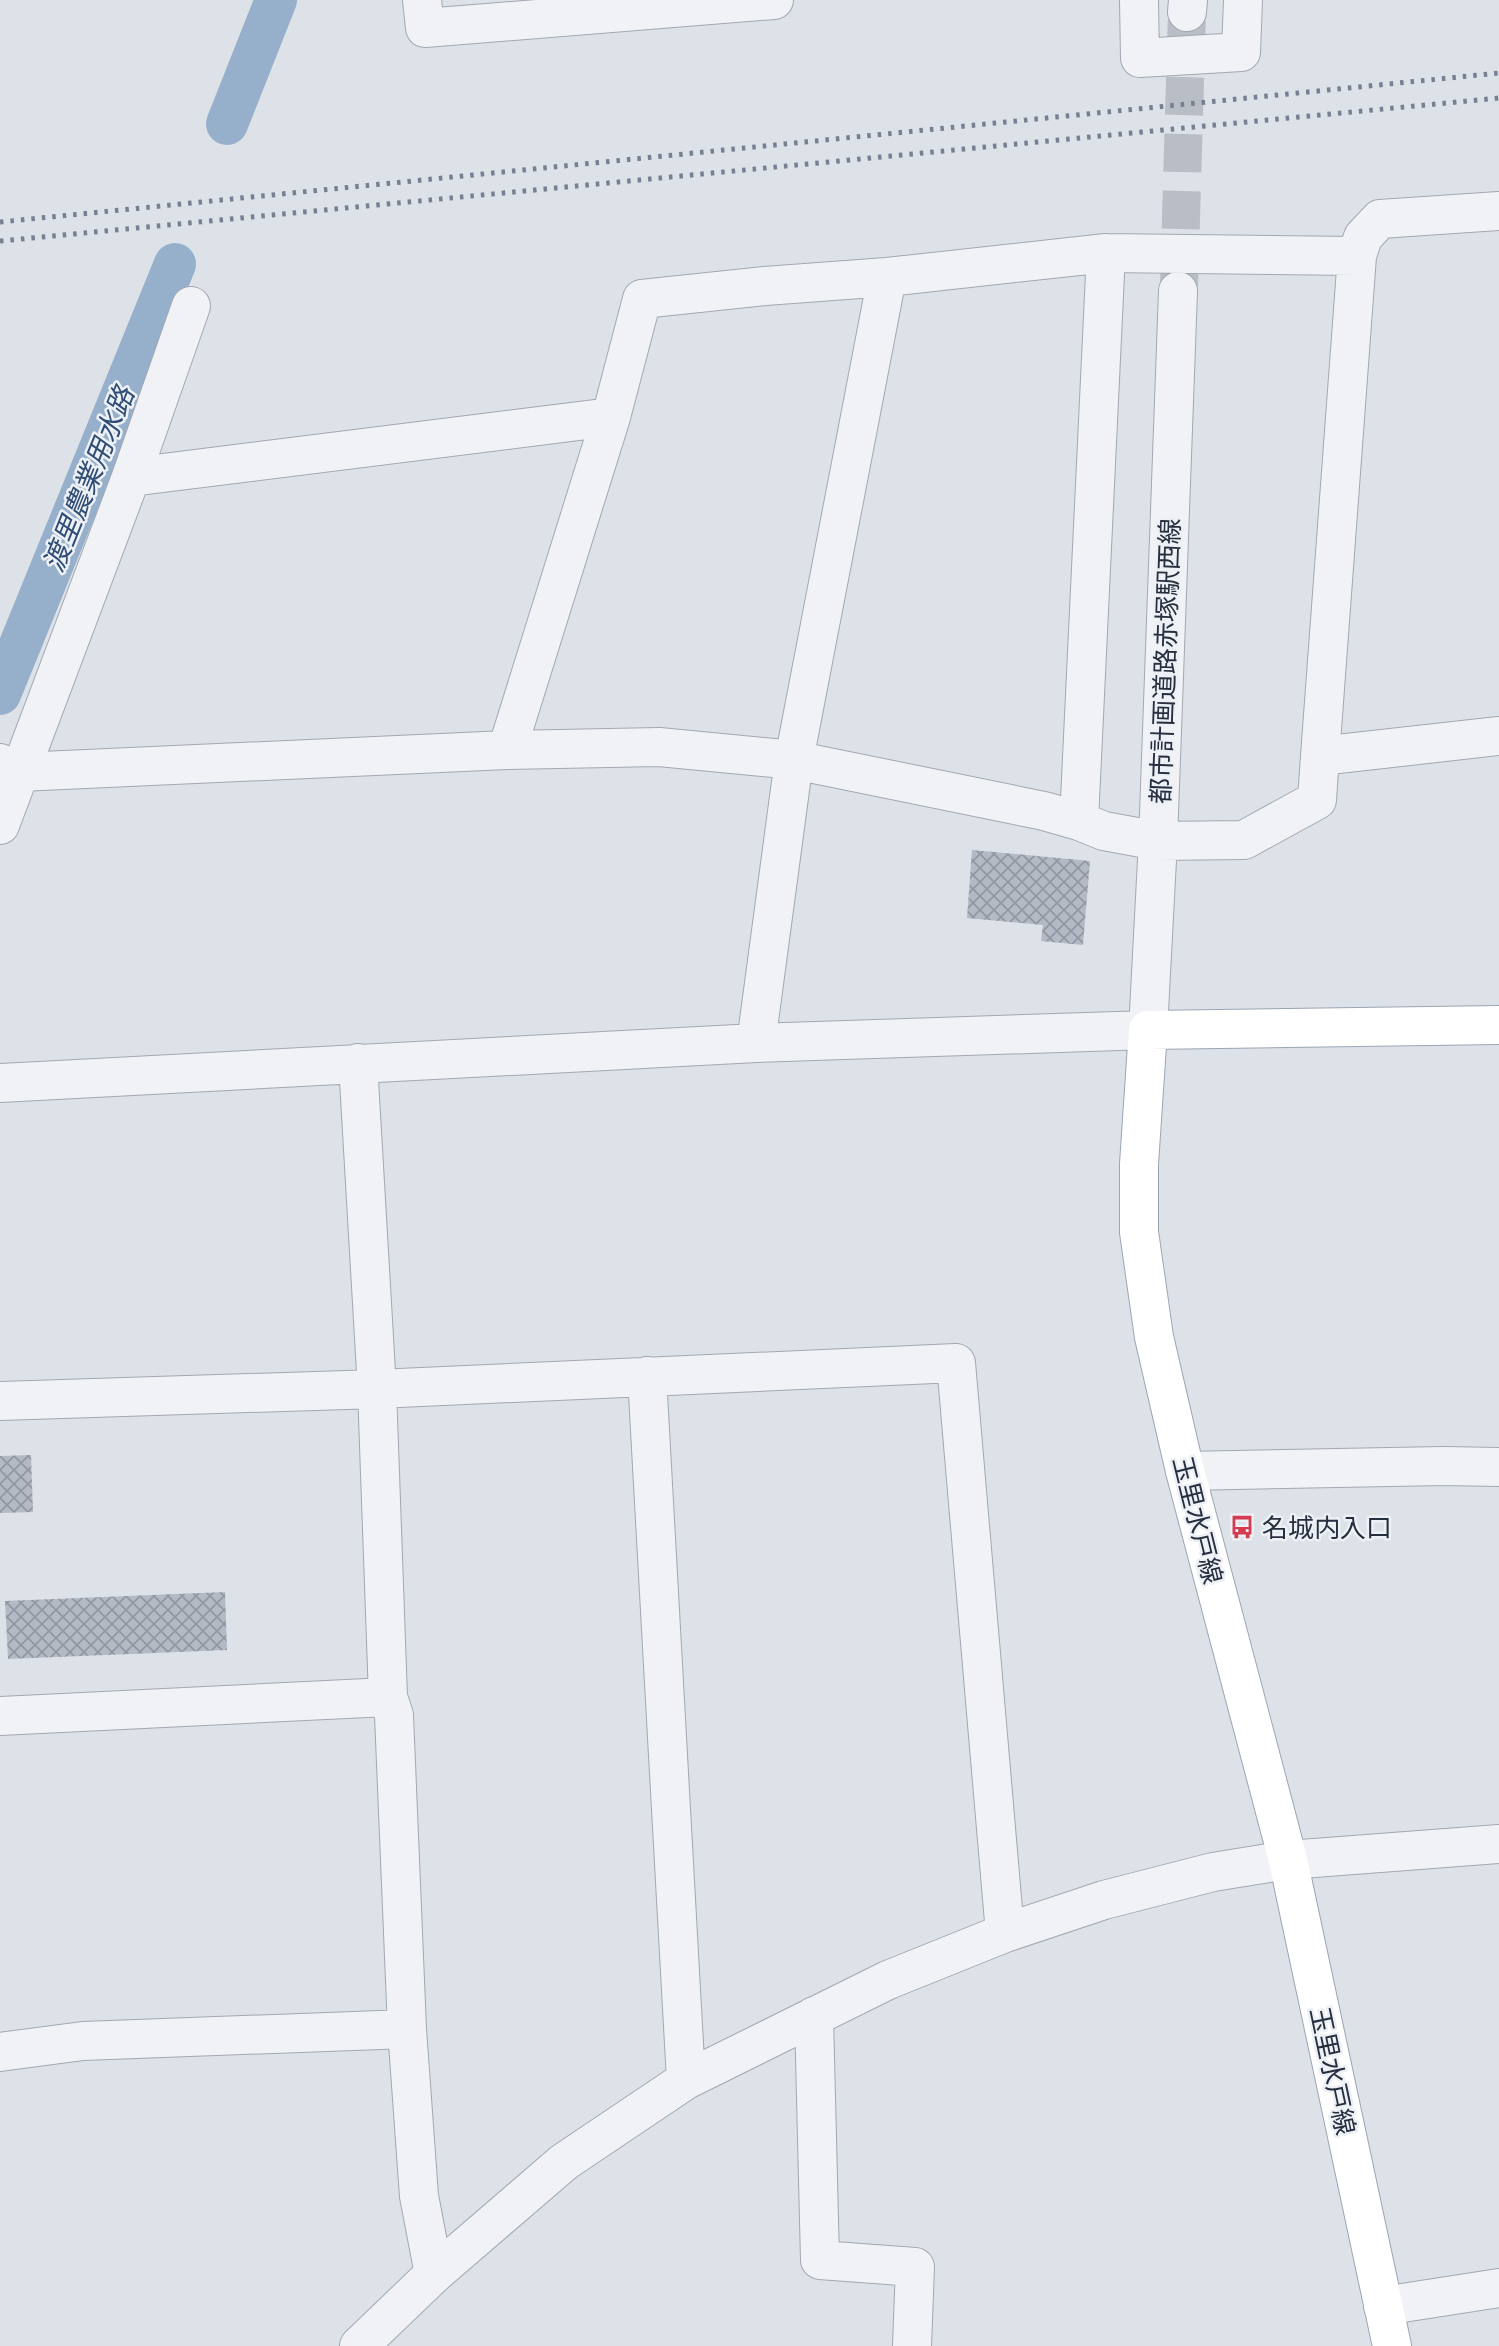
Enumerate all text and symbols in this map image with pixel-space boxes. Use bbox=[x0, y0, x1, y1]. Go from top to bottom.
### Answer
water label: 渡里農業用水路 bbox=[31, 378, 145, 578]
street label: 都市計画道路赤塚駅西線 bbox=[1141, 517, 1189, 805]
street label: 玉里水戸線 bbox=[1163, 1452, 1233, 1588]
place label: 名城内入口 bbox=[1262, 1508, 1392, 1547]
bus stop icon: 名城内入口 bbox=[1228, 1513, 1256, 1541]
street label: 玉里水戸線 bbox=[1300, 2003, 1366, 2139]

